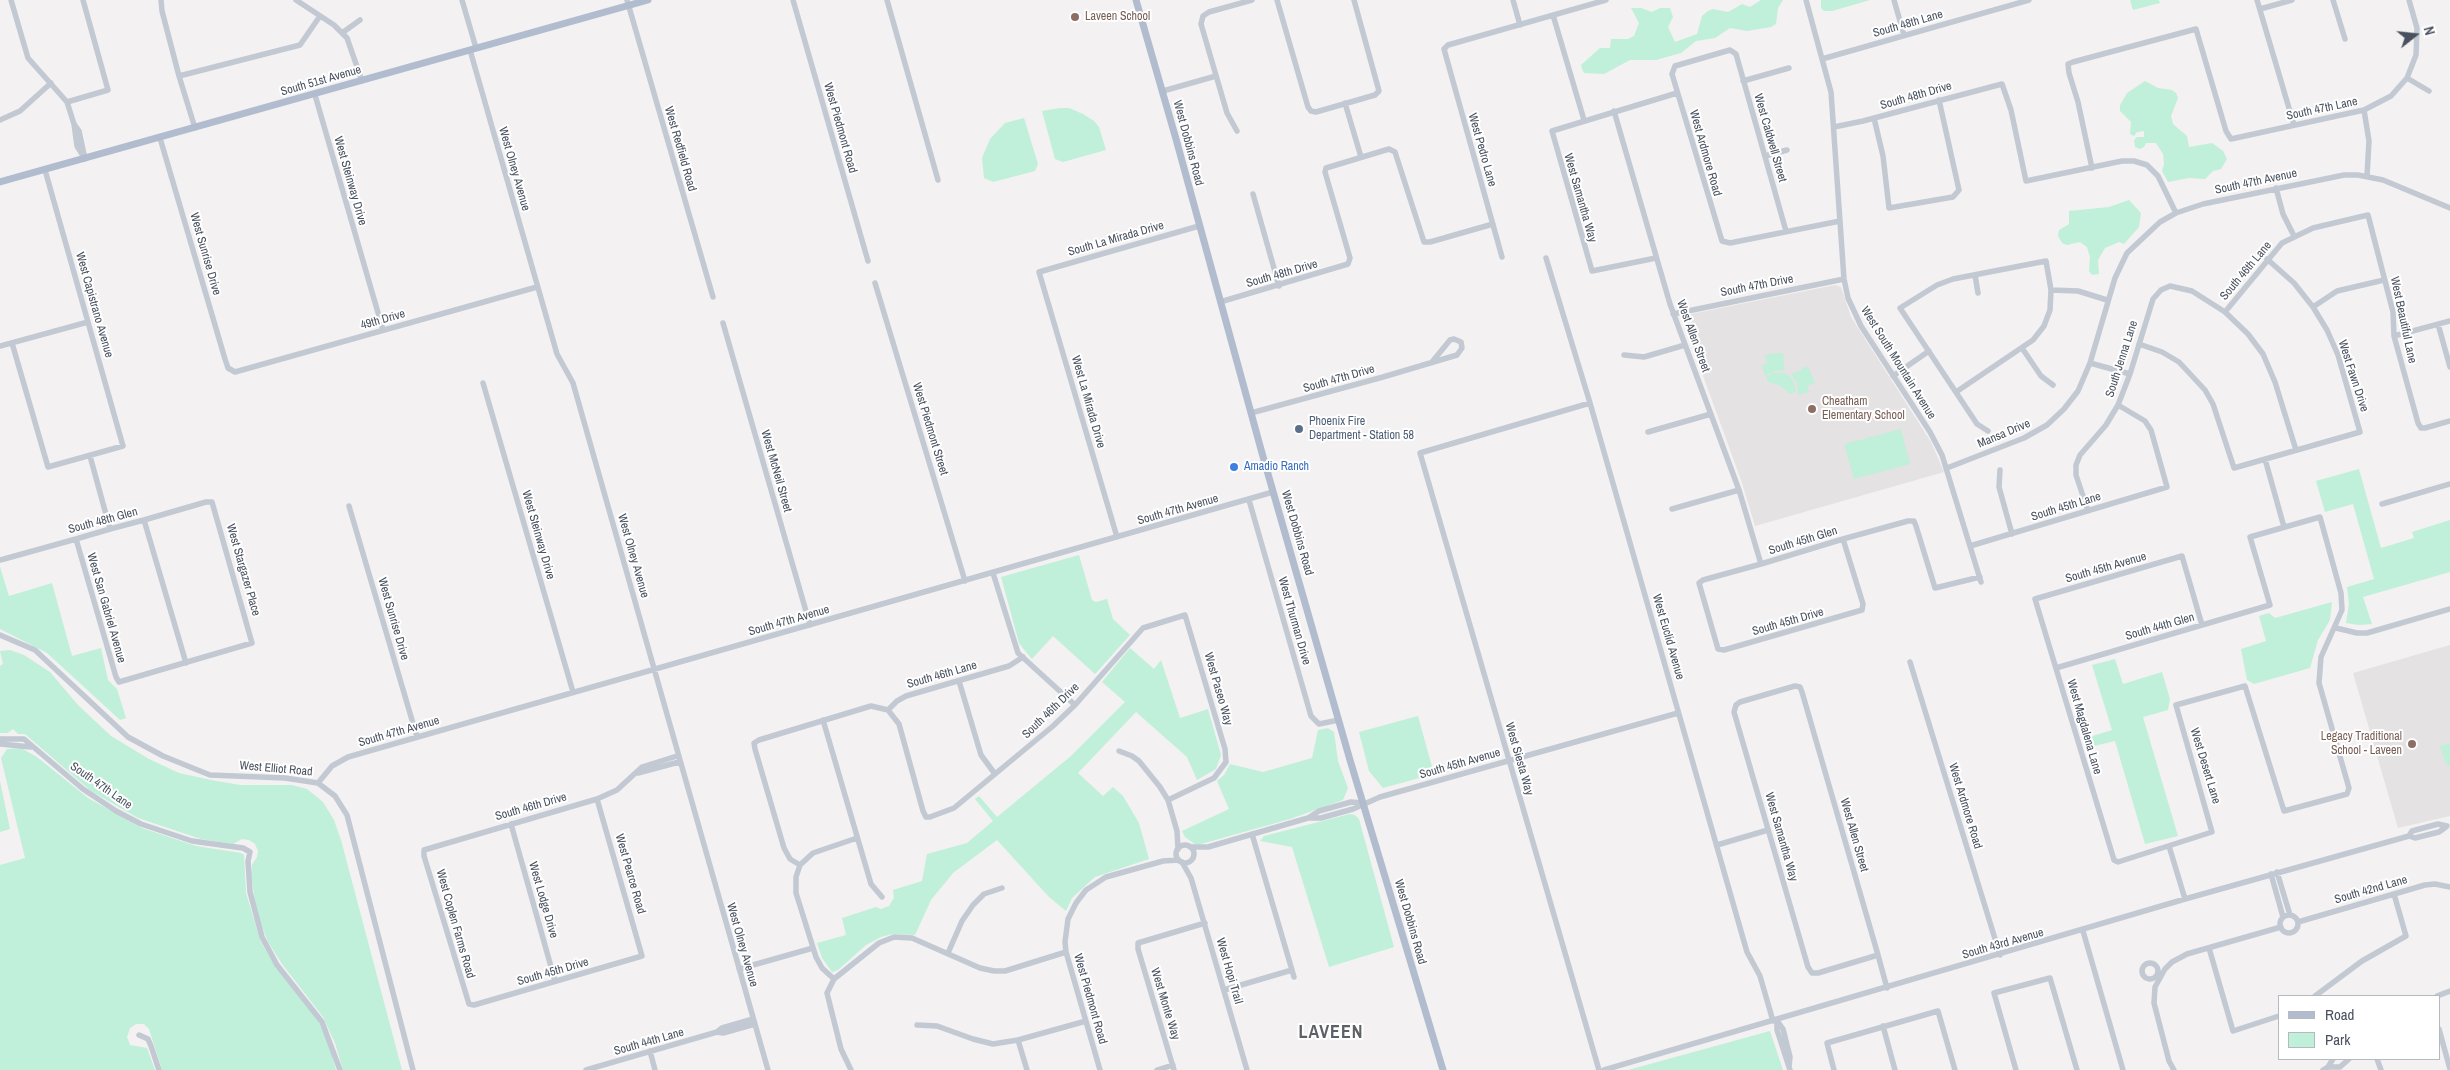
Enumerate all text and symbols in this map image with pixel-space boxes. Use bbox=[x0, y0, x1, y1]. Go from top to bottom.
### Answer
street label: South 48th Lane bbox=[1871, 7, 1945, 41]
place label: Laveen School bbox=[1085, 10, 1150, 24]
north arrow bbox=[2390, 10, 2440, 60]
marker: Laveen School bbox=[1069, 11, 1081, 23]
text: N bbox=[2420, 24, 2439, 37]
street label: South 51st Avenue bbox=[279, 63, 363, 99]
street label: South 48th Drive bbox=[1879, 79, 1953, 113]
street label: West Piedmont Road bbox=[820, 81, 860, 175]
street label: West Caldwell Street bbox=[1751, 92, 1789, 184]
street label: South 47th Lane bbox=[2285, 94, 2359, 124]
street label: West Dobbins Road bbox=[1170, 99, 1206, 187]
street label: West Redfield Road bbox=[661, 105, 699, 193]
street label: West Ardmore Road bbox=[1686, 108, 1724, 198]
street label: West Pedro Lane bbox=[1465, 112, 1499, 188]
street label: West Olney Avenue bbox=[495, 125, 533, 213]
street label: West Steinway Drive bbox=[330, 135, 370, 227]
street label: West Samantha Way bbox=[1560, 152, 1600, 244]
street label: South 47th Avenue bbox=[2214, 166, 2298, 198]
street label: West Sunrise Drive bbox=[186, 211, 224, 297]
street label: South La Mirada Drive bbox=[1066, 218, 1166, 260]
street label: South 46th Lane bbox=[2217, 239, 2275, 303]
street label: West Capistrano Avenue bbox=[72, 251, 116, 359]
street label: South 48th Drive bbox=[1245, 257, 1319, 291]
street label: South 47th Drive bbox=[1719, 272, 1795, 300]
street label: West Beautiful Lane bbox=[2387, 275, 2419, 365]
street label: West Allen Street bbox=[1673, 298, 1713, 374]
street label: West South Mountain Avenue bbox=[1857, 304, 1939, 422]
street label: 49th Drive bbox=[359, 307, 407, 333]
street label: South Jenna Lane bbox=[2103, 319, 2141, 399]
street label: West Fawn Drive bbox=[2335, 338, 2371, 414]
street label: West La Mirada Drive bbox=[1068, 354, 1108, 450]
street label: South 47th Drive bbox=[1302, 362, 1376, 396]
street label: West Piedmont Street bbox=[909, 381, 951, 477]
place label: Cheatham Elementary School bbox=[1822, 395, 1905, 423]
marker: Cheatham Elementary School bbox=[1806, 403, 1818, 415]
place label: Phoenix Fire Department - Station 58 bbox=[1309, 415, 1414, 443]
street label: Mansa Drive bbox=[1976, 416, 2032, 452]
marker: Phoenix Fire Department - Station 58 bbox=[1293, 423, 1305, 435]
street label: West McNeil Street bbox=[757, 428, 795, 514]
place label: Amadio Ranch bbox=[1244, 460, 1309, 474]
marker: Amadio Ranch bbox=[1228, 461, 1240, 473]
street label: West Steinway Drive bbox=[518, 489, 558, 581]
street label: West Dobbins Road bbox=[1278, 489, 1316, 577]
street label: South 45th Lane bbox=[2029, 490, 2103, 524]
street label: South 47th Avenue bbox=[1136, 492, 1220, 528]
street label: South 48th Glen bbox=[67, 505, 139, 537]
street label: West Olney Avenue bbox=[614, 512, 652, 600]
street label: West Stargazer Place bbox=[223, 522, 263, 618]
street label: South 45th Glen bbox=[1767, 524, 1839, 558]
street label: South 45th Avenue bbox=[2064, 550, 2148, 586]
street label: West San Gabriel Avenue bbox=[83, 551, 129, 665]
street label: West Thurman Drive bbox=[1275, 575, 1313, 667]
street label: West Sunrise Drive bbox=[374, 576, 412, 662]
street label: West Euclid Avenue bbox=[1649, 593, 1687, 681]
street label: South 47th Avenue bbox=[747, 603, 831, 639]
street label: South 45th Drive bbox=[1751, 605, 1825, 639]
street label: South 44th Glen bbox=[2124, 610, 2196, 644]
street label: West Paseo Way bbox=[1201, 651, 1235, 727]
street label: South 46th Lane bbox=[905, 658, 979, 692]
street label: West Magdalena Lane bbox=[2064, 678, 2104, 776]
street label: South 46th Drive bbox=[1019, 680, 1083, 742]
street label: South 47th Avenue bbox=[357, 714, 441, 750]
street label: West Siesta Way bbox=[1502, 721, 1536, 797]
street label: West Desert Lane bbox=[2187, 726, 2223, 806]
place label: Legacy Traditional School - Laveen bbox=[2321, 730, 2402, 758]
marker: Legacy Traditional School - Laveen bbox=[2406, 738, 2418, 750]
street label: South 45th Avenue bbox=[1418, 746, 1502, 782]
street label: South 47th Lane bbox=[67, 759, 135, 813]
street label: West Elliot Road bbox=[239, 759, 313, 779]
street label: West Ardmore Road bbox=[1945, 761, 1985, 851]
street label: South 46th Drive bbox=[494, 790, 568, 824]
street label: West Samantha Way bbox=[1761, 791, 1801, 883]
street label: West Allen Street bbox=[1837, 797, 1871, 873]
street label: West Pearce Road bbox=[612, 832, 648, 916]
street label: West Lodge Drive bbox=[525, 860, 561, 940]
street label: West Coplen Farms Road bbox=[433, 868, 477, 980]
street label: South 42nd Lane bbox=[2333, 873, 2409, 907]
street label: West Dobbins Road bbox=[1391, 878, 1429, 966]
street label: West Olney Avenue bbox=[723, 901, 761, 989]
street label: South 43rd Avenue bbox=[1961, 925, 2045, 963]
street label: West Hopi Trail bbox=[1213, 936, 1245, 1006]
street label: West Piedmont Road bbox=[1070, 952, 1110, 1046]
street label: South 45th Drive bbox=[516, 955, 590, 989]
street label: West Monte Way bbox=[1147, 966, 1183, 1042]
legend bbox=[2278, 995, 2440, 1060]
text: Road bbox=[2325, 1004, 2354, 1025]
district label: LAVEEN bbox=[1298, 1022, 1364, 1044]
street label: South 44th Lane bbox=[612, 1025, 686, 1059]
text: Park bbox=[2325, 1029, 2350, 1050]

